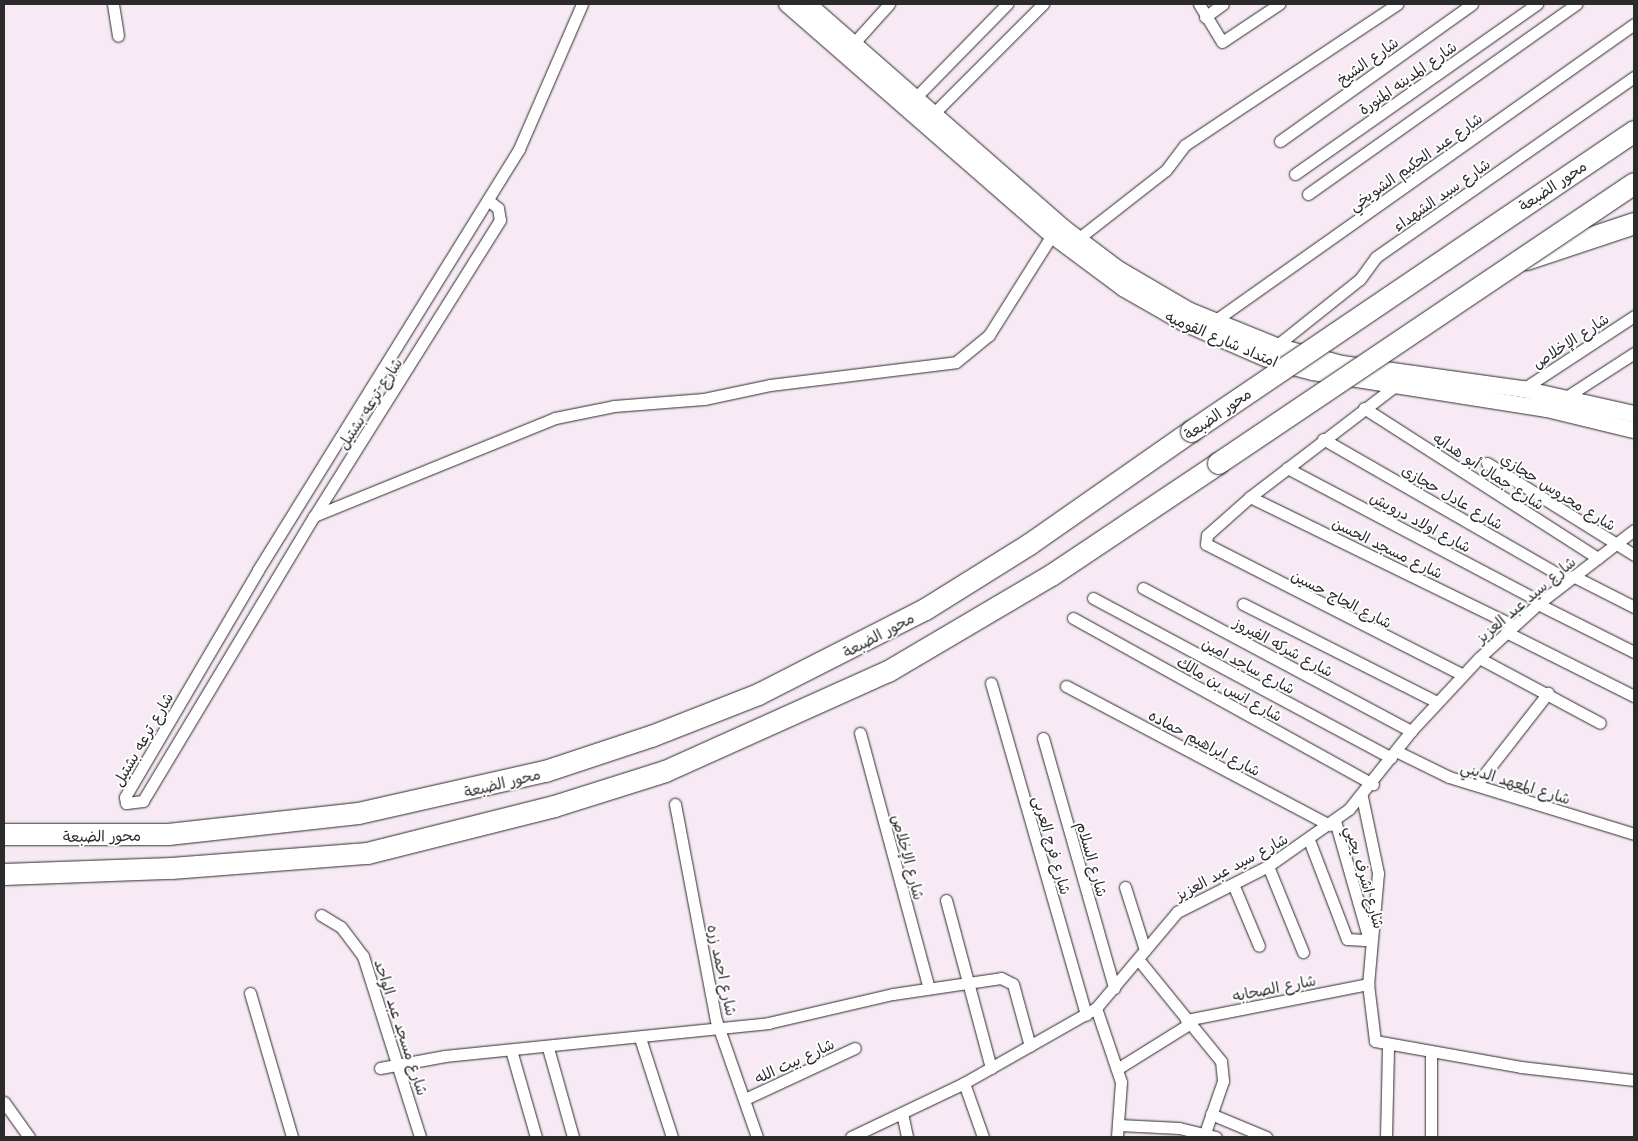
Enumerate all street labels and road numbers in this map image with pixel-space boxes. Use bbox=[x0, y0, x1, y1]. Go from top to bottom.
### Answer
street label: شارع الشيخ bbox=[1333, 32, 1401, 88]
street label: شارع المدينه المنورة bbox=[1354, 36, 1460, 118]
street label: شارع عبد الحكيم الشويخي bbox=[1345, 108, 1485, 214]
street label: شارع سيد الشهداء bbox=[1389, 154, 1493, 234]
street label: محور الضبعة bbox=[1515, 156, 1589, 214]
street label: امتداد شارع القوميه bbox=[1163, 306, 1281, 370]
street label: شارع الإخلاص bbox=[1528, 309, 1612, 371]
street label: شارع ترعه بشتيل bbox=[333, 354, 405, 452]
street label: محور الضبعة bbox=[1180, 383, 1254, 443]
street label: شارع جمال أبو هدايه bbox=[1430, 427, 1548, 513]
street label: شارع محروس حجازي bbox=[1498, 448, 1620, 534]
street label: شارع عادل حجازى bbox=[1399, 460, 1507, 532]
street label: شارع اولاد درويش bbox=[1367, 487, 1475, 555]
street label: شارع مسجد الحسن bbox=[1330, 512, 1446, 582]
street label: شارع سيد عبد العزيز bbox=[1471, 552, 1579, 646]
street label: شارع الحاج حسين bbox=[1289, 565, 1395, 631]
street label: محور الضبعة bbox=[839, 608, 917, 660]
street label: شارع شركه الفيروز bbox=[1231, 612, 1337, 680]
street label: شارع ساجد امين bbox=[1199, 633, 1299, 697]
street label: شارع انس بن مالك bbox=[1174, 652, 1286, 724]
street label: شارع ترعه بشتيل bbox=[108, 689, 176, 789]
street label: شارع ابراهيم حماده bbox=[1146, 705, 1264, 779]
street label: شارع المعهد الديني bbox=[1459, 757, 1573, 807]
street label: محور الضبعة bbox=[462, 764, 542, 800]
street label: شارع فرج العربى bbox=[1030, 794, 1076, 896]
street label: شارع الإخلاص bbox=[889, 812, 929, 902]
street label: شارع السلام bbox=[1074, 819, 1112, 899]
street label: شارع اشرف يحيي bbox=[1343, 823, 1389, 931]
street label: محور الضبعة bbox=[63, 825, 141, 845]
street label: شارع سيد عبد العزيز bbox=[1172, 829, 1290, 903]
street label: شارع احمد زره bbox=[705, 923, 741, 1017]
street label: شارع مسجد عبد الواحد bbox=[371, 957, 433, 1097]
street label: شارع الصحابه bbox=[1231, 970, 1317, 1004]
street label: شارع بيت الله bbox=[751, 1034, 837, 1086]

